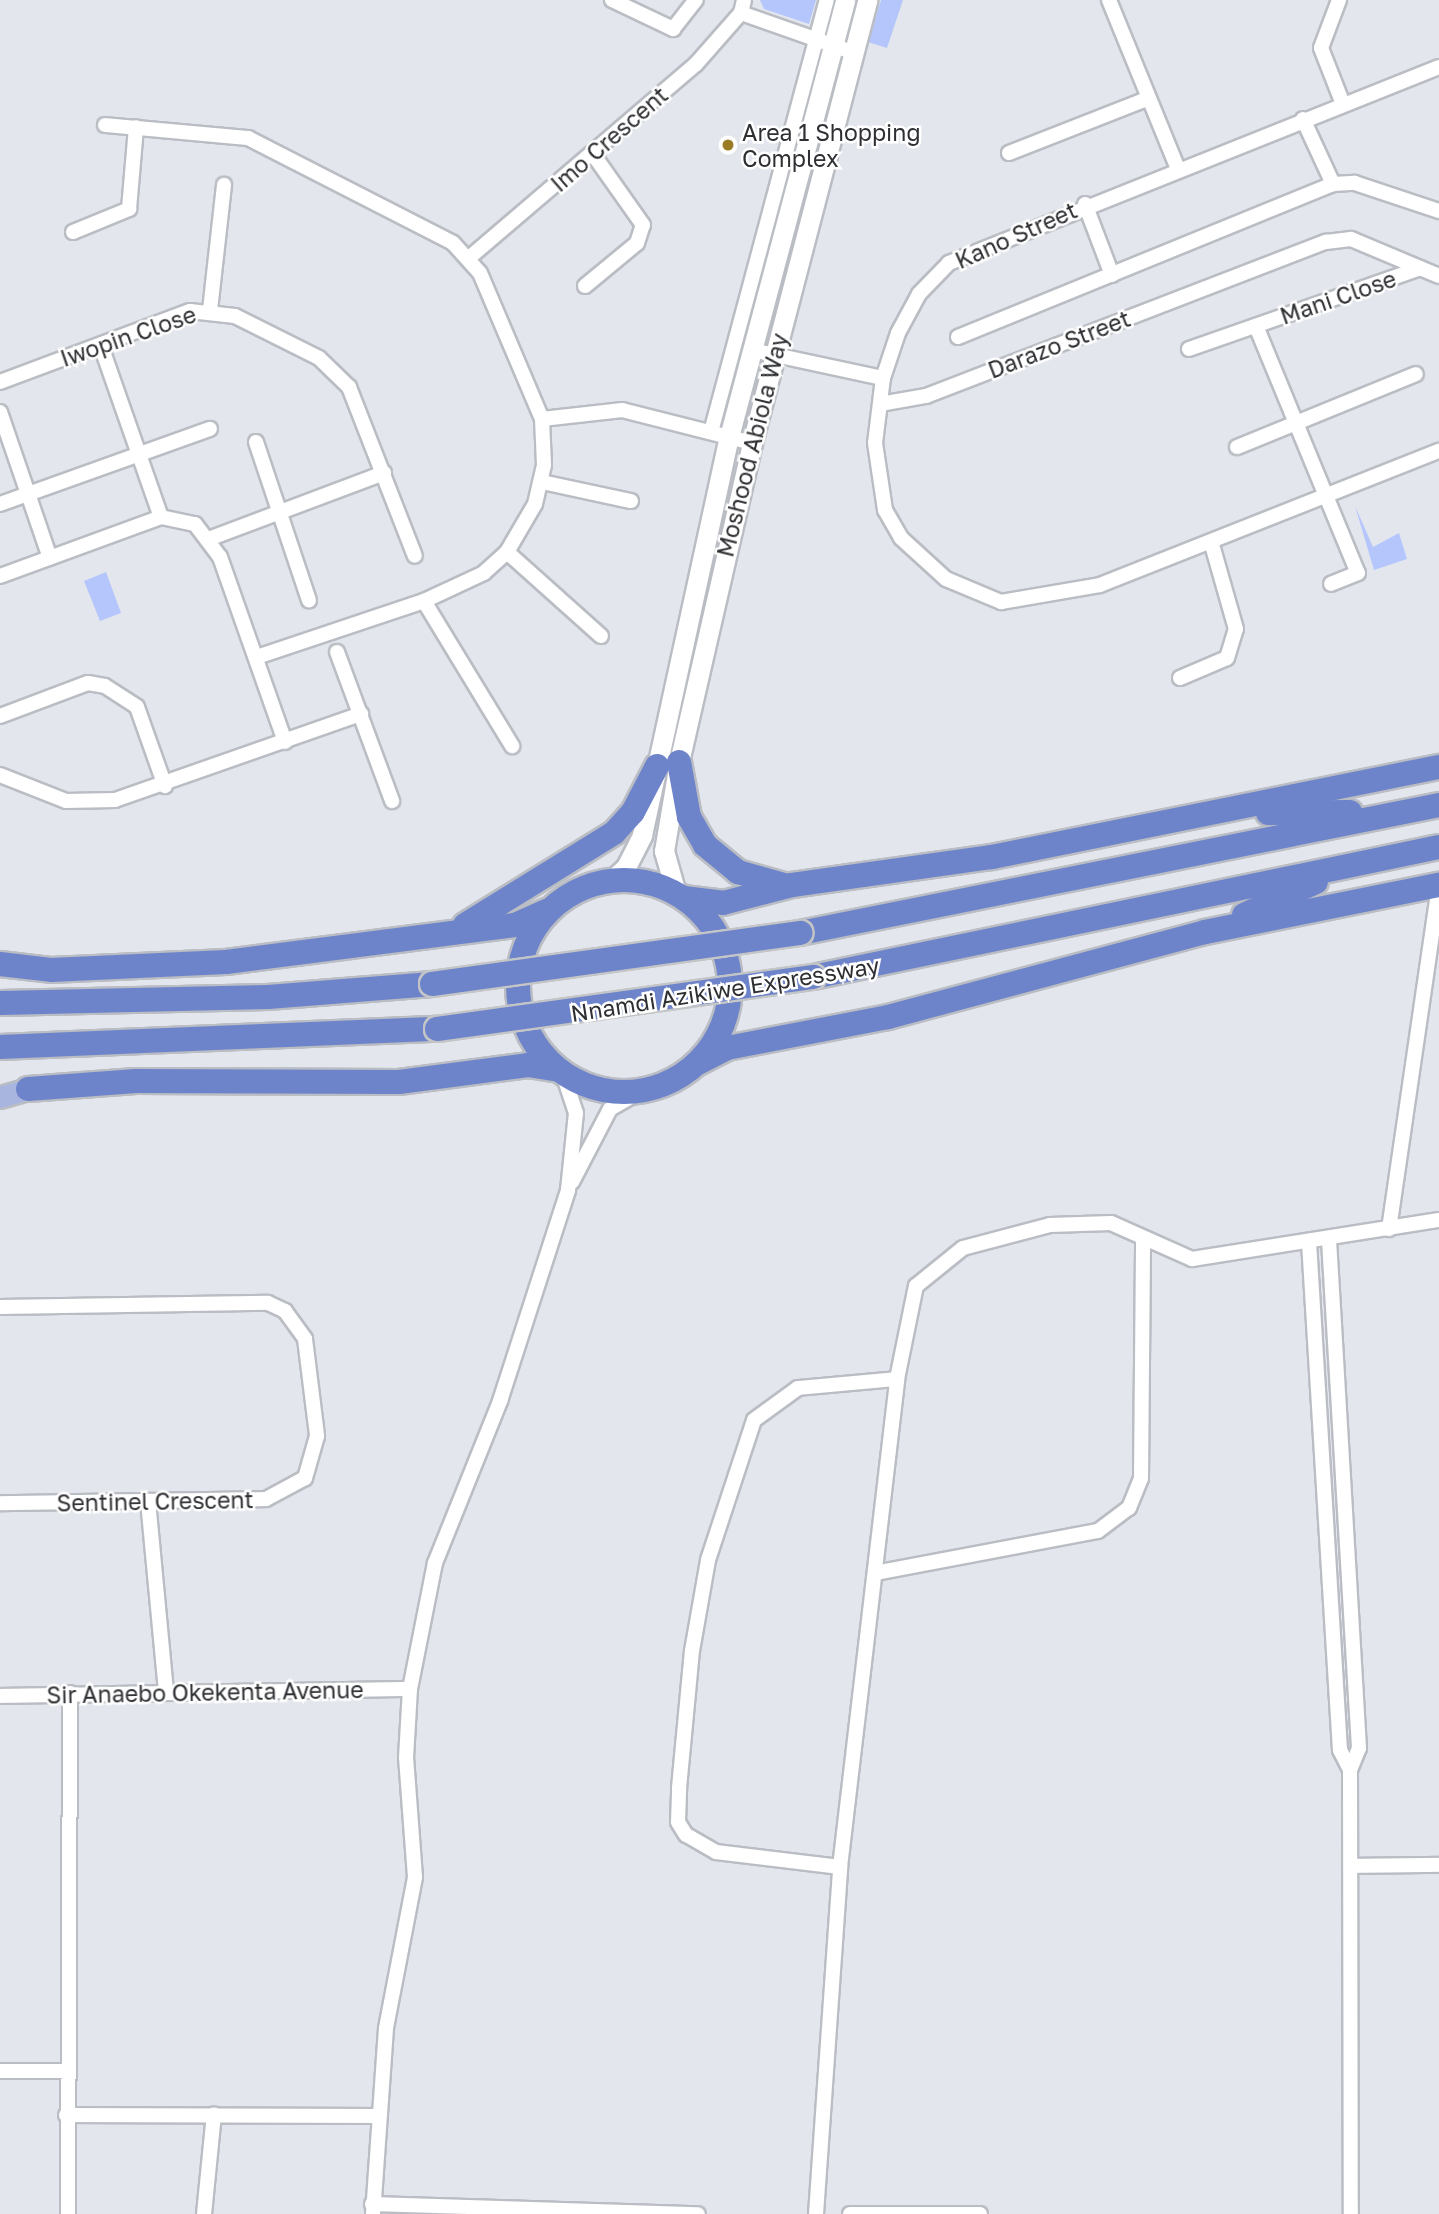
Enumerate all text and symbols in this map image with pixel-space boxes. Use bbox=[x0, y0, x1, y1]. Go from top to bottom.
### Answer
street label: Imo Crescent bbox=[545, 81, 673, 197]
place label: Area 1 Shopping Complex bbox=[742, 118, 921, 172]
marker: Area 1 Shopping Complex bbox=[720, 137, 736, 153]
street label: Kano Street bbox=[951, 196, 1081, 274]
street label: Mani Close bbox=[1276, 264, 1400, 330]
street label: Iwopin Close bbox=[57, 300, 199, 372]
street label: Darazo Street bbox=[984, 304, 1134, 384]
street label: Moshood Abiola Way bbox=[711, 330, 793, 560]
street label: Nnamdi Azikiwe Expressway bbox=[569, 951, 881, 1027]
street label: Sentinel Crescent bbox=[56, 1485, 254, 1517]
street label: Sir Anaebo Okekenta Avenue bbox=[46, 1675, 364, 1709]

